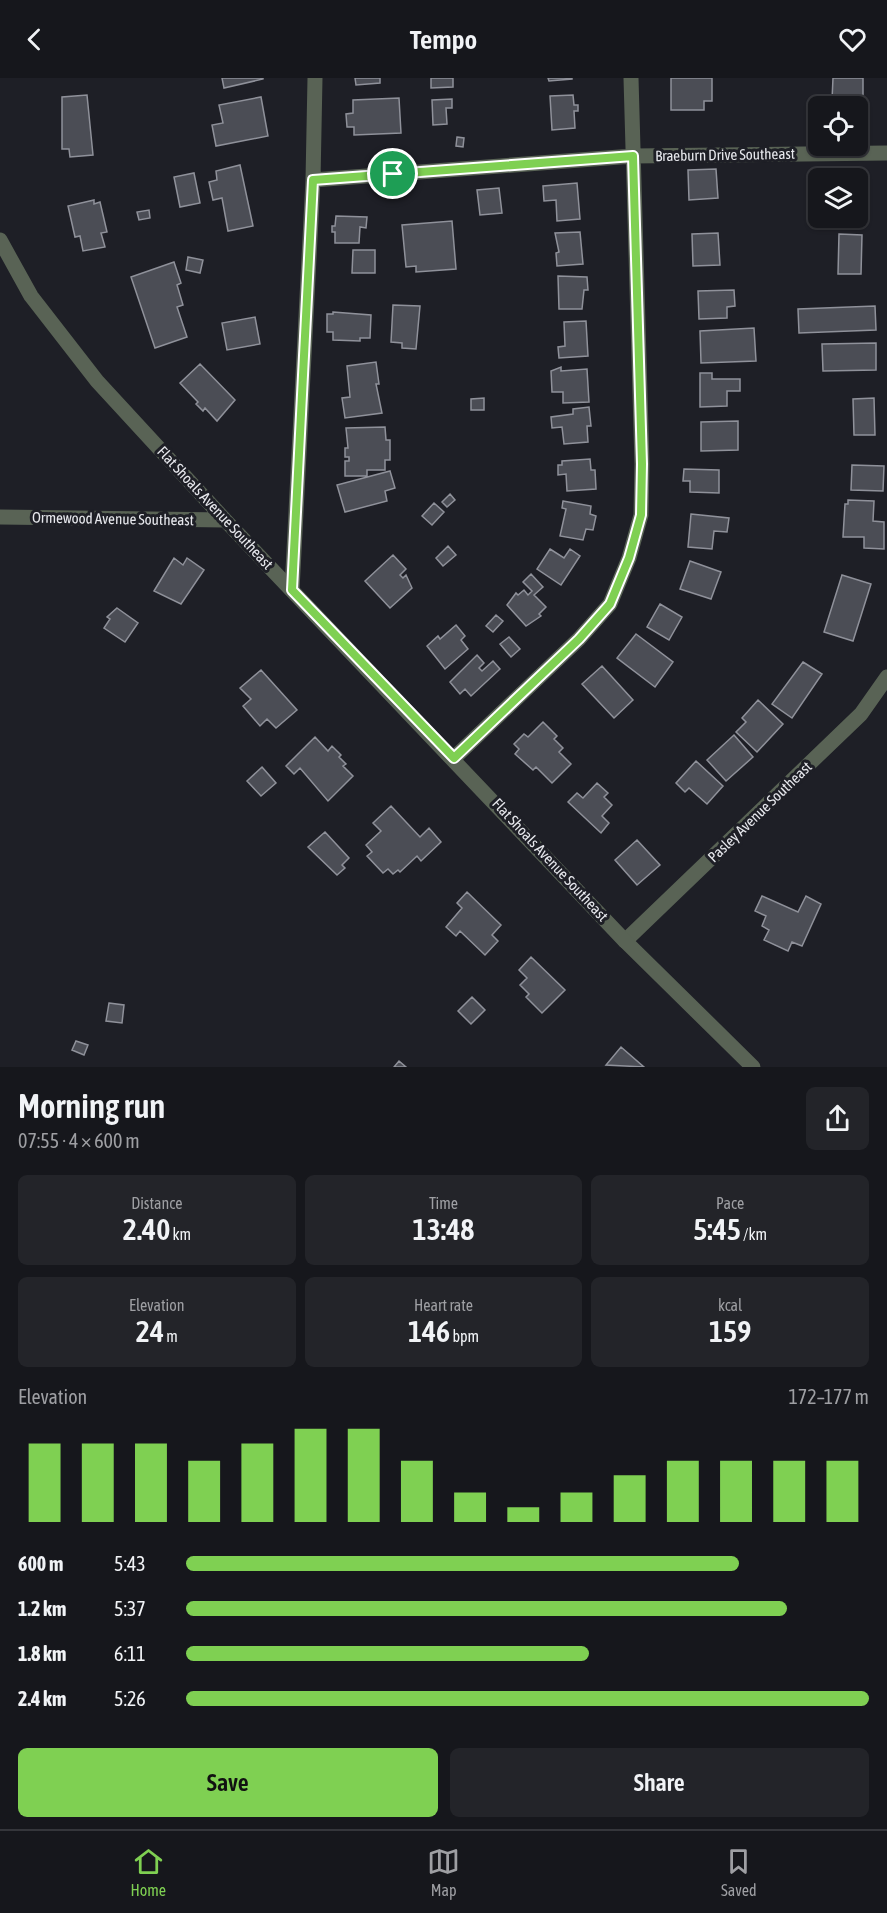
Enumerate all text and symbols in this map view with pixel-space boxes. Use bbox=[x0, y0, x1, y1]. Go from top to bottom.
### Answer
icon: back bbox=[18, 23, 51, 56]
icon: heart bbox=[836, 23, 869, 56]
text: Tempo bbox=[410, 24, 477, 55]
map controls bbox=[808, 96, 868, 228]
button: locate bbox=[808, 96, 868, 156]
street label: Braeburn Drive Southeast bbox=[655, 145, 795, 164]
pin bbox=[367, 148, 418, 199]
icon: arrive bbox=[376, 157, 409, 190]
button: layers bbox=[808, 168, 868, 228]
street label: Flat Shoals Avenue Southeast bbox=[154, 443, 277, 573]
street label: Ormewood Avenue Southeast bbox=[32, 509, 194, 528]
street label: Pasley Avenue Southeast bbox=[704, 758, 815, 865]
street label: Flat Shoals Avenue Southeast bbox=[489, 795, 612, 925]
text: Morning run bbox=[18, 1087, 165, 1125]
button: share bbox=[806, 1087, 869, 1150]
text: 07:55 · 4 × 600 m bbox=[18, 1129, 140, 1152]
text: Distance bbox=[131, 1194, 182, 1212]
text: Time bbox=[429, 1194, 458, 1212]
text: Pace bbox=[716, 1194, 744, 1212]
text: 2.40 bbox=[123, 1212, 170, 1246]
text: 13:48 bbox=[413, 1212, 474, 1246]
text: 5:45 bbox=[693, 1212, 741, 1246]
text: km bbox=[170, 1225, 191, 1243]
text: /km bbox=[741, 1225, 767, 1243]
text: Elevation bbox=[129, 1296, 185, 1314]
text: Heart rate bbox=[414, 1296, 473, 1314]
text: kcal bbox=[718, 1296, 742, 1314]
text: 24 bbox=[136, 1314, 164, 1348]
text: 146 bbox=[408, 1314, 450, 1348]
text: 159 bbox=[709, 1314, 751, 1348]
text: m bbox=[164, 1327, 178, 1345]
text: bpm bbox=[450, 1327, 479, 1345]
text: Elevation bbox=[18, 1385, 87, 1408]
text: 172–177 m bbox=[788, 1385, 869, 1408]
text: 600 m bbox=[18, 1552, 63, 1575]
text: 5:43 bbox=[114, 1552, 146, 1575]
text: 1.2 km bbox=[18, 1597, 66, 1620]
text: 5:37 bbox=[114, 1597, 146, 1620]
text: 1.8 km bbox=[18, 1642, 66, 1665]
text: 6:11 bbox=[114, 1642, 146, 1665]
text: 2.4 km bbox=[18, 1687, 66, 1710]
text: 5:26 bbox=[114, 1687, 146, 1710]
button: Save bbox=[18, 1748, 438, 1817]
button: Share bbox=[450, 1748, 869, 1817]
tab: Home bbox=[131, 1845, 166, 1899]
tab: Map bbox=[427, 1845, 460, 1899]
tab: Saved bbox=[721, 1845, 756, 1899]

